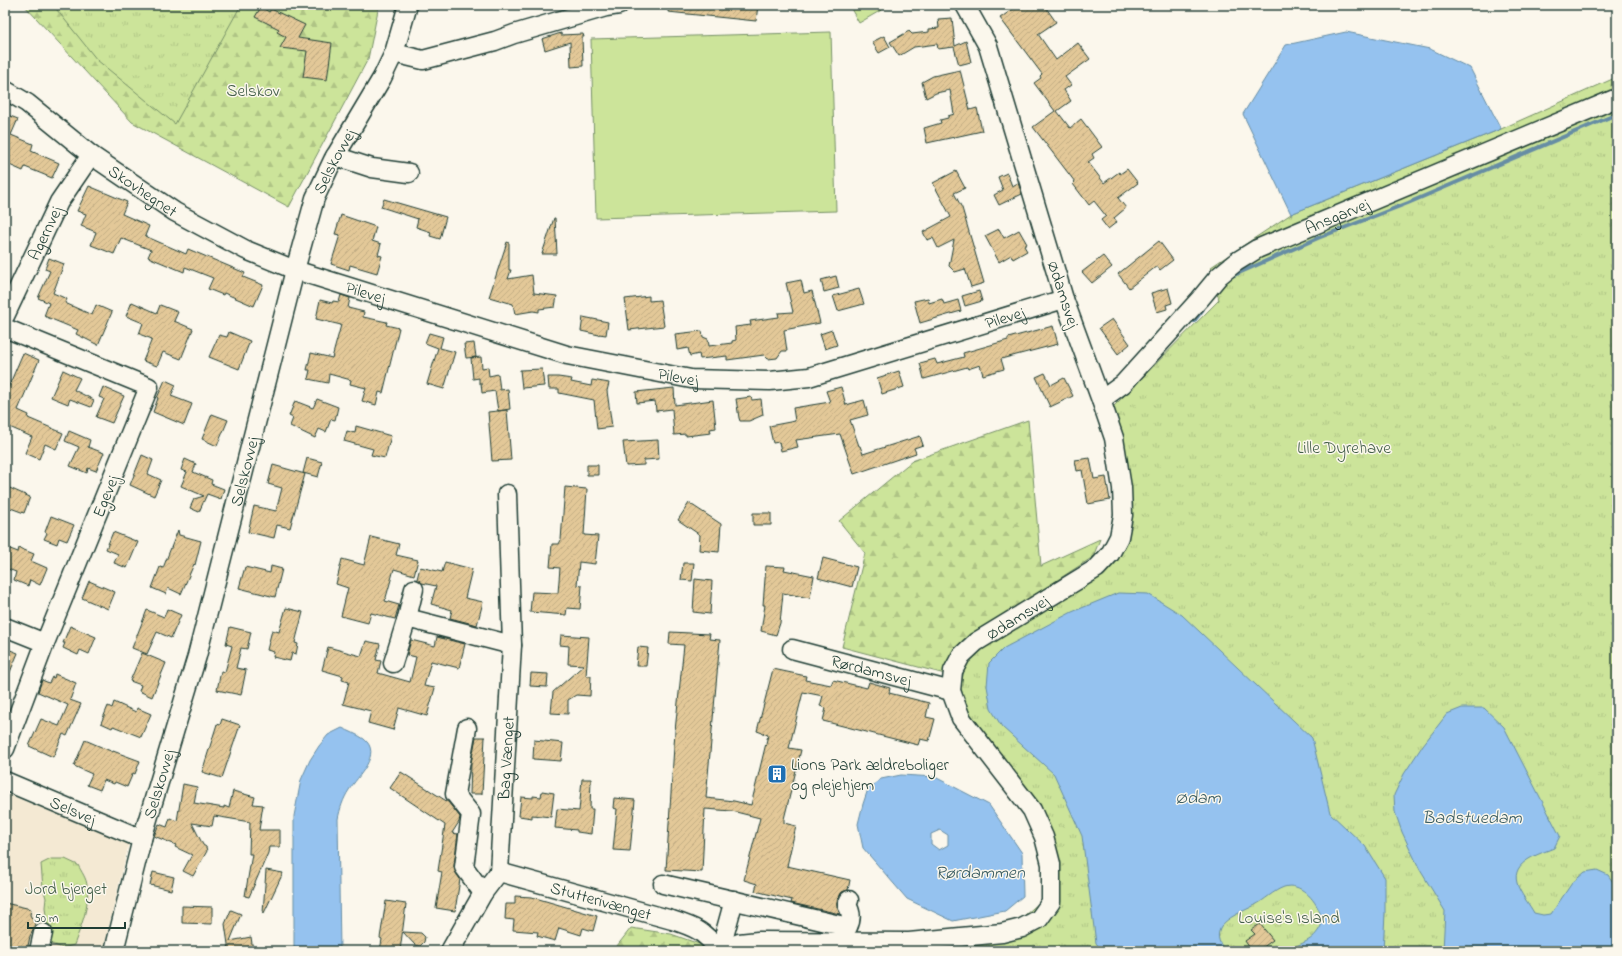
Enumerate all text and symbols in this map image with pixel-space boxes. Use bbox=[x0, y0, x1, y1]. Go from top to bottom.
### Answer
park label: Selskov bbox=[227, 79, 280, 104]
street label: Selskovvej bbox=[308, 124, 363, 199]
street label: Skovhegnet bbox=[103, 159, 182, 224]
street label: Ansgarvej bbox=[1301, 192, 1374, 242]
street label: Agernvej bbox=[22, 202, 70, 265]
street label: Ødamsvej bbox=[1040, 257, 1085, 332]
street label: Pilevej bbox=[342, 276, 389, 312]
street label: Pilevej bbox=[982, 301, 1029, 336]
street label: Pilevej bbox=[655, 362, 699, 393]
street label: Selskovvej bbox=[224, 434, 266, 509]
park label: Lille Dyrehave bbox=[1297, 436, 1391, 462]
street label: Egevej bbox=[87, 471, 128, 522]
street label: Ødamsvej bbox=[982, 589, 1055, 647]
street label: Rørdamsvej bbox=[828, 649, 914, 694]
street label: Bag Vænget bbox=[492, 715, 523, 802]
street label: Selskovvej bbox=[138, 746, 182, 822]
place label: Lions Park ældreboliger og plejehjem bbox=[791, 753, 950, 800]
building icon: Lions Park ældreboliger og plejehjem bbox=[766, 763, 788, 785]
water label: Ødam bbox=[1175, 786, 1222, 812]
street label: Selsvej bbox=[46, 790, 100, 832]
water label: Badstuedam bbox=[1422, 806, 1523, 832]
water label: Rørdammen bbox=[935, 861, 1026, 887]
street label: Stutterivænget bbox=[547, 876, 654, 928]
park label: Jord bjerget bbox=[25, 877, 107, 904]
scale bar bbox=[28, 904, 125, 930]
park label: Louise's Island bbox=[1238, 906, 1340, 931]
text: 50 m bbox=[34, 910, 58, 928]

